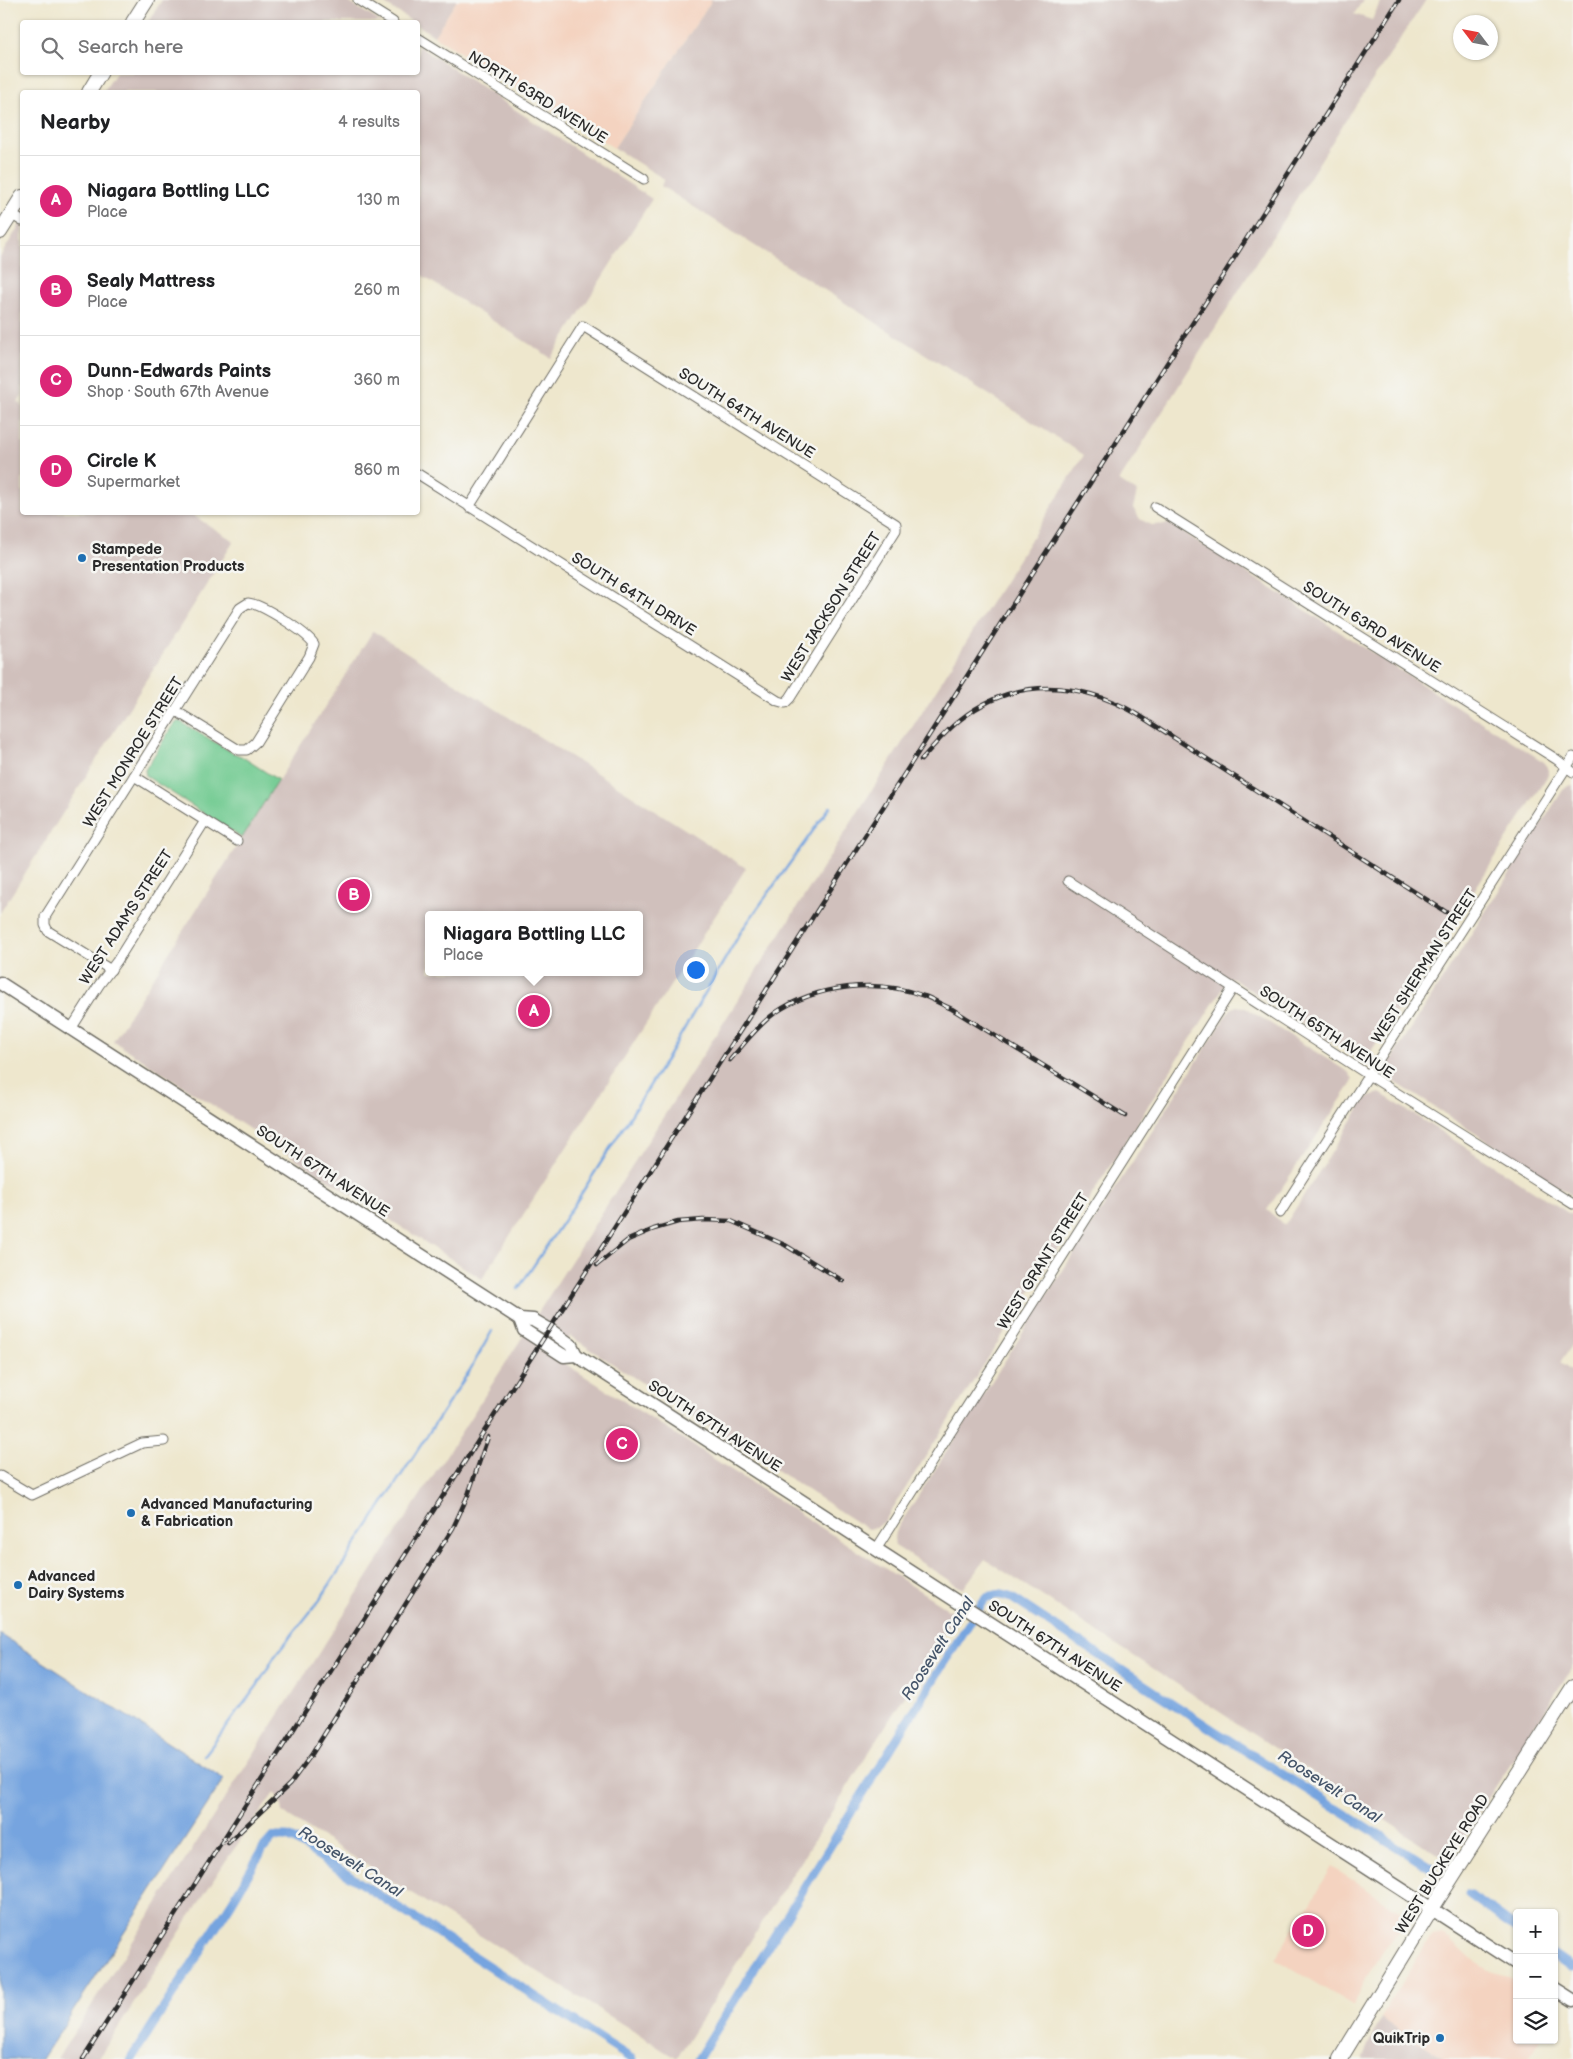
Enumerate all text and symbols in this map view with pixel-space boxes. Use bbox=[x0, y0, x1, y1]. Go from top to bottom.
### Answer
north arrow bbox=[1453, 15, 1498, 60]
search box bbox=[20, 20, 420, 75]
icon: search bbox=[38, 34, 66, 62]
text: Search here bbox=[78, 36, 183, 59]
street label: NORTH 63RD AVENUE bbox=[465, 47, 611, 148]
text: Nearby bbox=[40, 110, 110, 135]
text: 4 results bbox=[338, 113, 400, 132]
text: Niagara Bottling LLC bbox=[87, 180, 270, 203]
text: A bbox=[51, 191, 61, 210]
text: 130 m bbox=[357, 191, 400, 210]
text: Place bbox=[87, 203, 128, 222]
text: Sealy Mattress bbox=[87, 270, 215, 293]
text: B bbox=[50, 281, 62, 300]
text: 260 m bbox=[354, 281, 400, 300]
text: Place bbox=[87, 293, 128, 312]
text: Dunn-Edwards Paints bbox=[87, 360, 271, 383]
street label: SOUTH 64TH AVENUE bbox=[675, 364, 818, 463]
text: C bbox=[50, 371, 62, 390]
text: 360 m bbox=[353, 371, 400, 390]
text: Shop · South 67th Avenue bbox=[87, 383, 269, 402]
text: Circle K bbox=[87, 450, 156, 473]
text: D bbox=[50, 461, 62, 480]
text: 860 m bbox=[354, 461, 400, 480]
text: Supermarket bbox=[87, 473, 180, 492]
street label: WEST JACKSON STREET bbox=[777, 529, 886, 686]
place label: Stampede Presentation Products bbox=[92, 540, 244, 576]
street label: SOUTH 64TH DRIVE bbox=[568, 548, 700, 640]
marker: Stampede Presentation Products bbox=[76, 552, 88, 564]
street label: SOUTH 63RD AVENUE bbox=[1299, 577, 1444, 678]
street label: WEST MONROE STREET bbox=[79, 673, 188, 831]
street label: WEST ADAMS STREET bbox=[76, 846, 177, 988]
pin: B bbox=[338, 876, 370, 914]
street label: WEST SHERMAN STREET bbox=[1367, 886, 1481, 1047]
popup bbox=[425, 911, 643, 976]
text: Niagara Bottling LLC bbox=[443, 923, 625, 946]
text: Place bbox=[443, 946, 483, 965]
your location bbox=[683, 957, 709, 983]
street label: SOUTH 65TH AVENUE bbox=[1256, 982, 1398, 1083]
pin: A bbox=[518, 992, 550, 1030]
street label: SOUTH 67TH AVENUE bbox=[252, 1121, 393, 1222]
street label: WEST GRANT STREET bbox=[994, 1189, 1093, 1333]
street label: SOUTH 67TH AVENUE bbox=[644, 1376, 785, 1477]
pin: C bbox=[606, 1425, 638, 1463]
place label: Advanced Manufacturing & Fabrication bbox=[140, 1495, 313, 1531]
marker: Advanced Manufacturing & Fabrication bbox=[125, 1507, 137, 1519]
place label: Advanced Dairy Systems bbox=[27, 1567, 124, 1603]
marker: Advanced Dairy Systems bbox=[12, 1579, 24, 1591]
water label: Roosevelt Canal bbox=[898, 1593, 979, 1704]
street label: SOUTH 67TH AVENUE bbox=[984, 1596, 1125, 1697]
water label: Roosevelt Canal bbox=[1274, 1747, 1385, 1828]
street label: WEST BUCKEYE ROAD bbox=[1392, 1791, 1493, 1938]
water label: Roosevelt Canal bbox=[295, 1823, 407, 1903]
map controls bbox=[1513, 1909, 1558, 2044]
button: + bbox=[1513, 1909, 1558, 1954]
pin: D bbox=[1292, 1912, 1324, 1950]
button: − bbox=[1513, 1954, 1558, 1999]
button: layers bbox=[1513, 1999, 1558, 2044]
place label: QuikTrip bbox=[1373, 2029, 1430, 2048]
marker: QuikTrip bbox=[1434, 2032, 1446, 2044]

